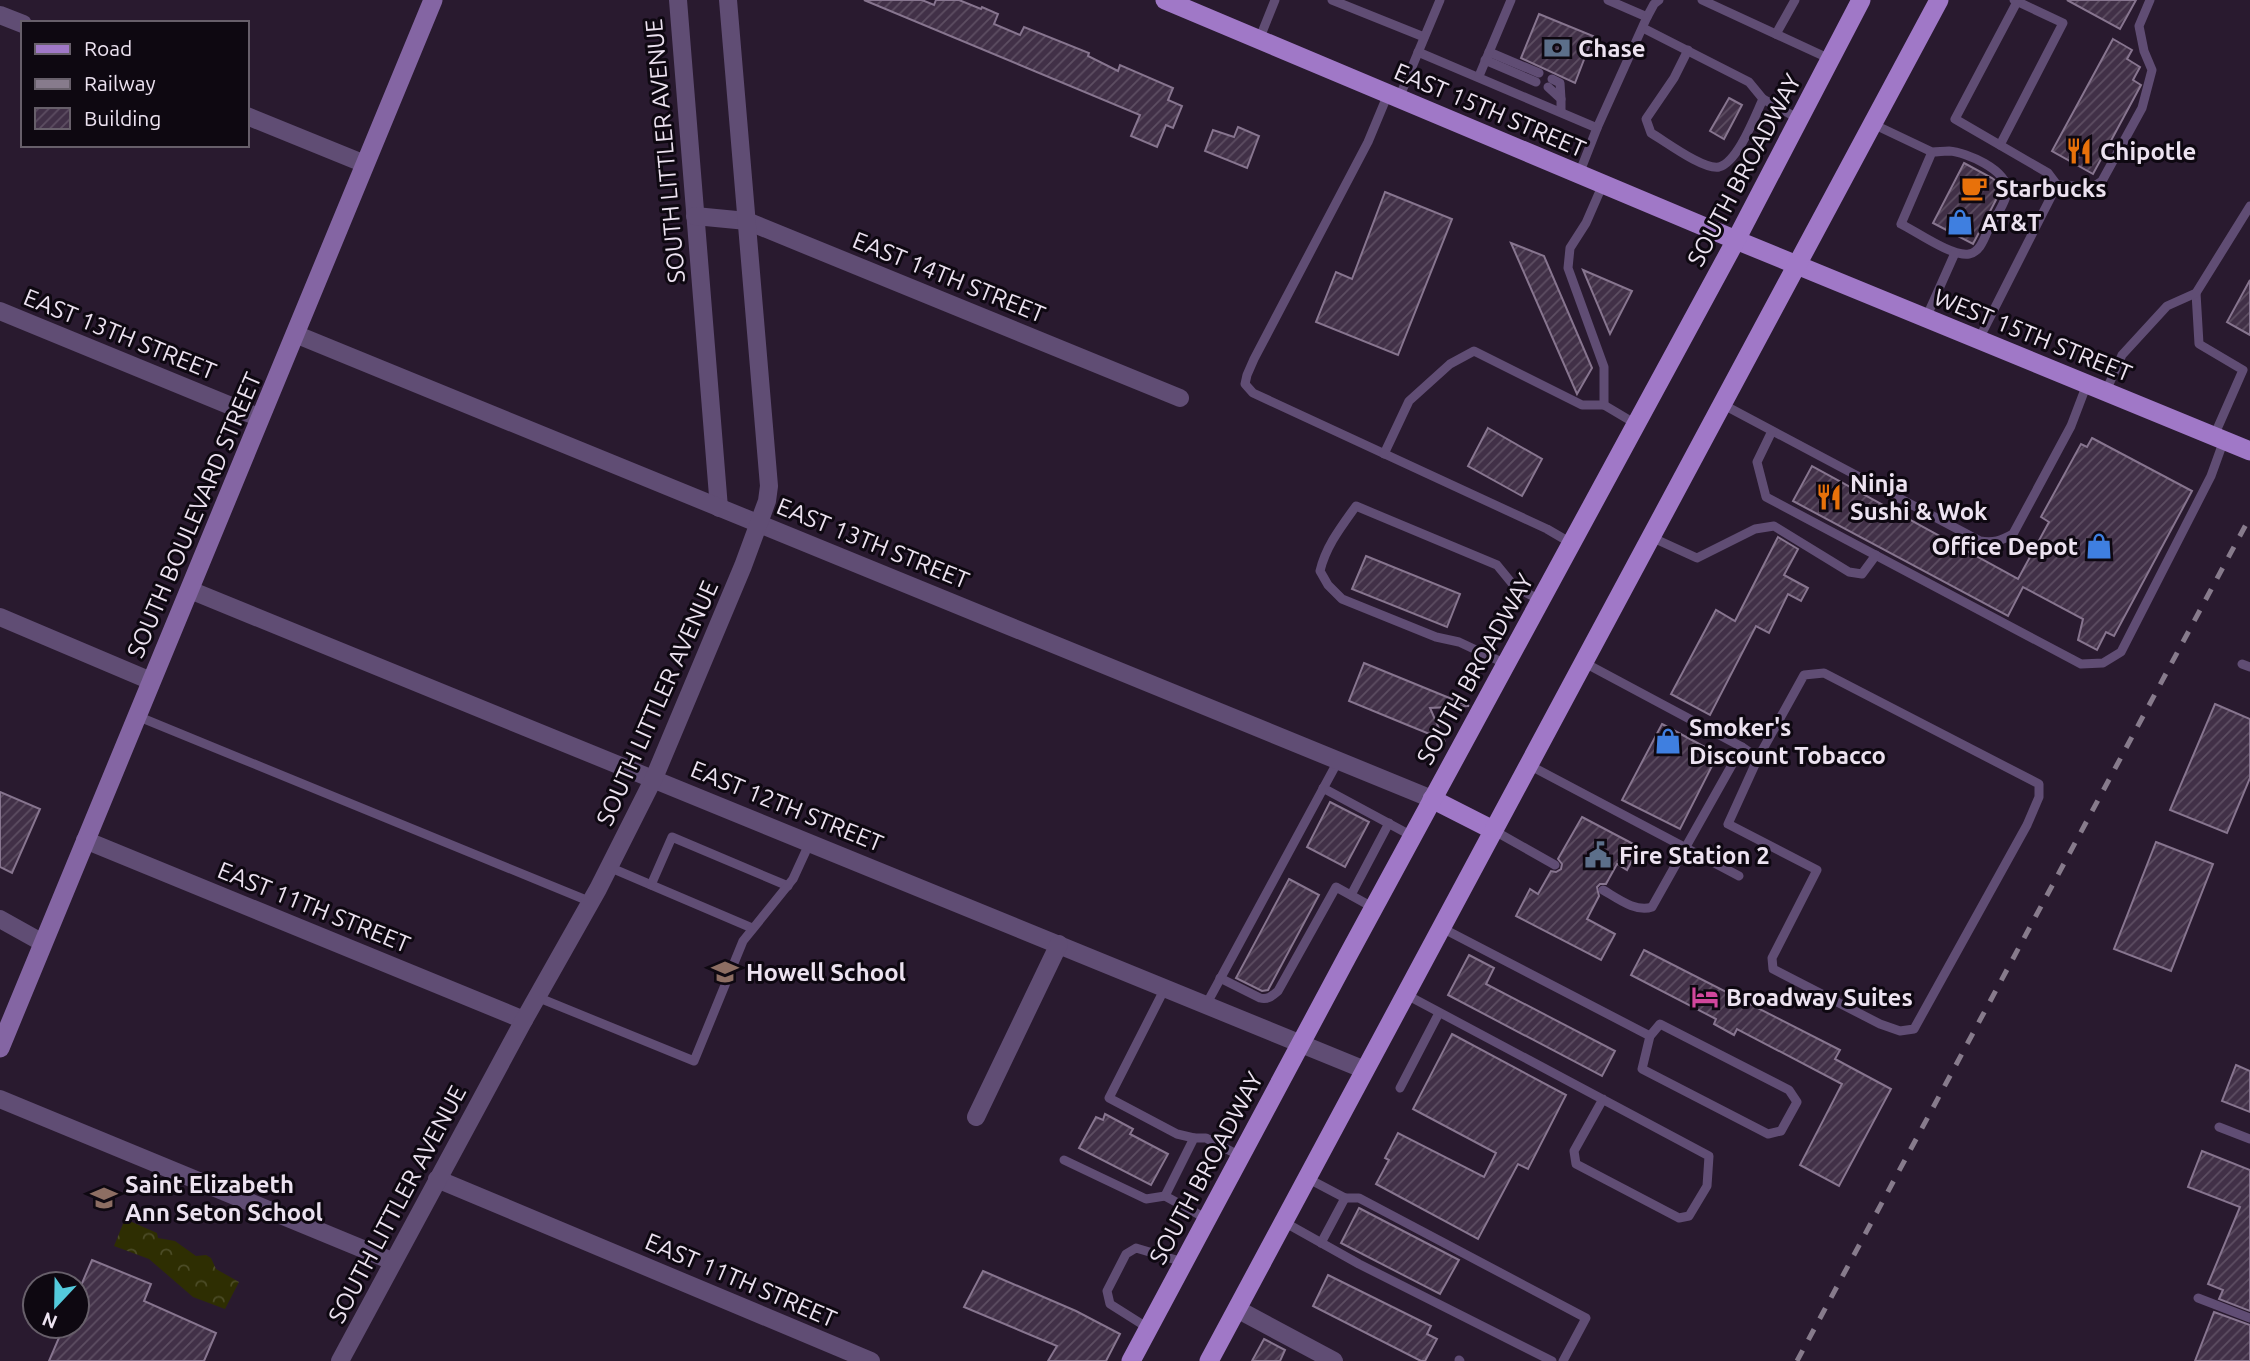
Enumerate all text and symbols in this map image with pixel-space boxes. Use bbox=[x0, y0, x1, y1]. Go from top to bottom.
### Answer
street label: SOUTH LITTLER AVENUE bbox=[640, 18, 690, 284]
legend bbox=[21, 21, 248, 147]
bank icon: Chase bbox=[1542, 33, 1572, 63]
place label: Chase bbox=[1578, 35, 1646, 62]
text: Road bbox=[84, 36, 132, 60]
street label: EAST 15TH STREET bbox=[1390, 58, 1590, 162]
street label: SOUTH BROADWAY bbox=[1682, 69, 1806, 271]
text: Railway bbox=[84, 71, 156, 95]
text: Building bbox=[84, 106, 161, 130]
restaurant icon: Chipotle bbox=[2064, 136, 2094, 166]
place label: Chipotle bbox=[2100, 138, 2196, 165]
cafe icon: Starbucks bbox=[1959, 173, 1989, 203]
place label: Starbucks bbox=[1995, 175, 2107, 202]
shop icon: AT&T bbox=[1945, 207, 1975, 237]
place label: AT&T bbox=[1981, 209, 2041, 236]
street label: EAST 14TH STREET bbox=[849, 226, 1049, 328]
street label: EAST 13TH STREET bbox=[20, 283, 220, 385]
street label: WEST 15TH STREET bbox=[1930, 283, 2136, 387]
street label: SOUTH BOULEVARD STREET bbox=[122, 368, 266, 662]
place label: Ninja Sushi & Wok bbox=[1850, 470, 1988, 525]
restaurant icon: Ninja Sushi & Wok bbox=[1814, 482, 1844, 512]
street label: EAST 13TH STREET bbox=[773, 492, 973, 594]
shop icon: Office Depot bbox=[2084, 531, 2114, 561]
place label: Office Depot bbox=[1931, 533, 2078, 560]
street label: SOUTH BROADWAY bbox=[1411, 569, 1539, 769]
street label: SOUTH LITTLER AVENUE bbox=[591, 576, 723, 830]
place label: Smoker's Discount Tobacco bbox=[1689, 714, 1886, 769]
shop icon: Smoker's Discount Tobacco bbox=[1653, 726, 1683, 756]
street label: EAST 12TH STREET bbox=[687, 755, 887, 857]
public building icon: Fire Station 2 bbox=[1583, 840, 1613, 870]
place label: Fire Station 2 bbox=[1619, 842, 1770, 869]
street label: EAST 11TH STREET bbox=[214, 856, 414, 958]
school or university icon: Howell School bbox=[710, 957, 740, 987]
place label: Howell School bbox=[746, 959, 906, 986]
hotel icon: Broadway Suites bbox=[1690, 982, 1720, 1012]
place label: Broadway Suites bbox=[1726, 984, 1913, 1011]
street label: SOUTH BROADWAY bbox=[1144, 1067, 1268, 1269]
street label: SOUTH LITTLER AVENUE bbox=[323, 1081, 471, 1327]
place label: Saint Elizabeth Ann Seton School bbox=[125, 1171, 323, 1226]
school or university icon: Saint Elizabeth Ann Seton School bbox=[89, 1183, 119, 1213]
street label: EAST 11TH STREET bbox=[641, 1228, 841, 1332]
north arrow bbox=[21, 1270, 91, 1340]
text: N bbox=[39, 1308, 60, 1334]

